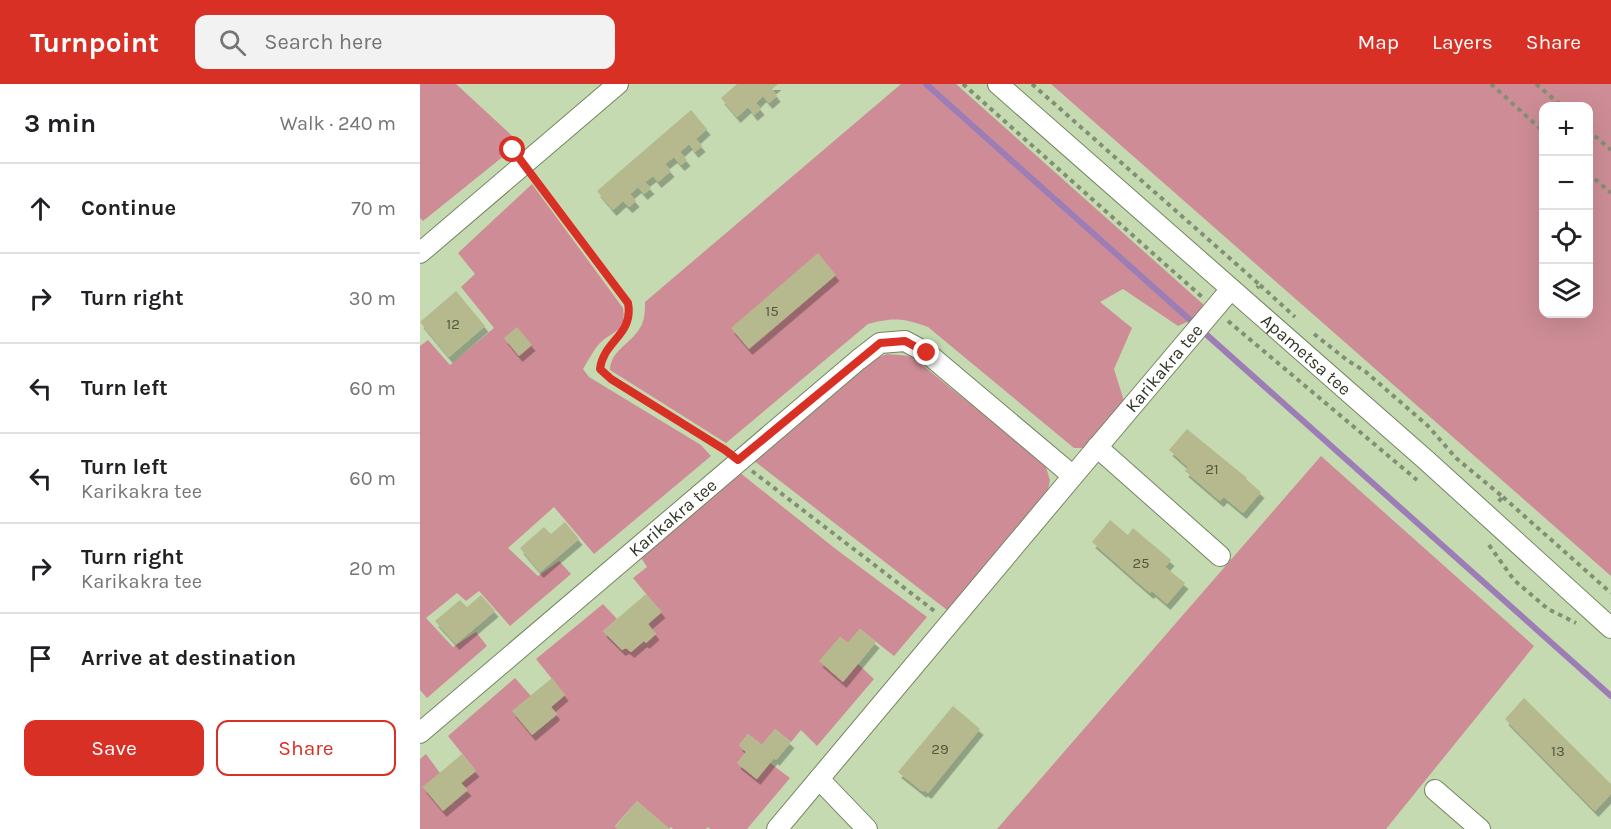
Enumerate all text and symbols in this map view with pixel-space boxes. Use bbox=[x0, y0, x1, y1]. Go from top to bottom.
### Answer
search box bbox=[195, 15, 615, 69]
text: Turnpoint bbox=[30, 26, 159, 59]
icon: search bbox=[216, 26, 249, 59]
text: Search here bbox=[264, 29, 383, 55]
text: Map bbox=[1357, 30, 1399, 54]
text: Layers bbox=[1432, 30, 1493, 54]
text: Share bbox=[1526, 30, 1581, 54]
map controls bbox=[1539, 102, 1593, 318]
button: + bbox=[1539, 102, 1593, 156]
text: 3 min bbox=[24, 108, 96, 139]
text: Walk · 240 m bbox=[280, 112, 396, 135]
route start bbox=[499, 136, 525, 162]
button: − bbox=[1539, 156, 1593, 210]
icon: ahead bbox=[24, 192, 57, 225]
text: Continue bbox=[81, 195, 176, 221]
text: 70 m bbox=[351, 197, 396, 220]
button: locate bbox=[1539, 210, 1593, 264]
button: layers bbox=[1539, 264, 1593, 318]
icon: right bbox=[24, 282, 57, 315]
text: Turn right bbox=[81, 285, 184, 311]
text: 30 m bbox=[349, 287, 396, 310]
house number: 15 bbox=[765, 302, 779, 320]
street label: Apametsa tee bbox=[1256, 309, 1356, 400]
house number: 12 bbox=[446, 315, 460, 333]
street label: Karikakra tee bbox=[1120, 320, 1208, 417]
route end bbox=[913, 339, 939, 365]
icon: left bbox=[24, 372, 57, 405]
text: Turn left bbox=[81, 375, 168, 401]
text: 60 m bbox=[349, 377, 396, 400]
text: Turn left bbox=[81, 454, 168, 480]
house number: 21 bbox=[1205, 460, 1219, 478]
icon: left bbox=[24, 462, 57, 495]
text: 60 m bbox=[349, 467, 396, 490]
street label: Karikakra tee bbox=[624, 474, 721, 561]
text: Karikakra tee bbox=[81, 480, 202, 503]
text: Turn right bbox=[81, 544, 184, 570]
icon: right bbox=[24, 552, 57, 585]
house number: 25 bbox=[1132, 554, 1150, 572]
text: 20 m bbox=[349, 557, 396, 580]
text: Karikakra tee bbox=[81, 570, 202, 593]
icon: arrive bbox=[24, 642, 57, 675]
text: Arrive at destination bbox=[81, 645, 296, 671]
button: Save bbox=[24, 720, 204, 776]
button: Share bbox=[216, 720, 396, 776]
house number: 29 bbox=[931, 740, 949, 758]
house number: 13 bbox=[1551, 742, 1565, 760]

